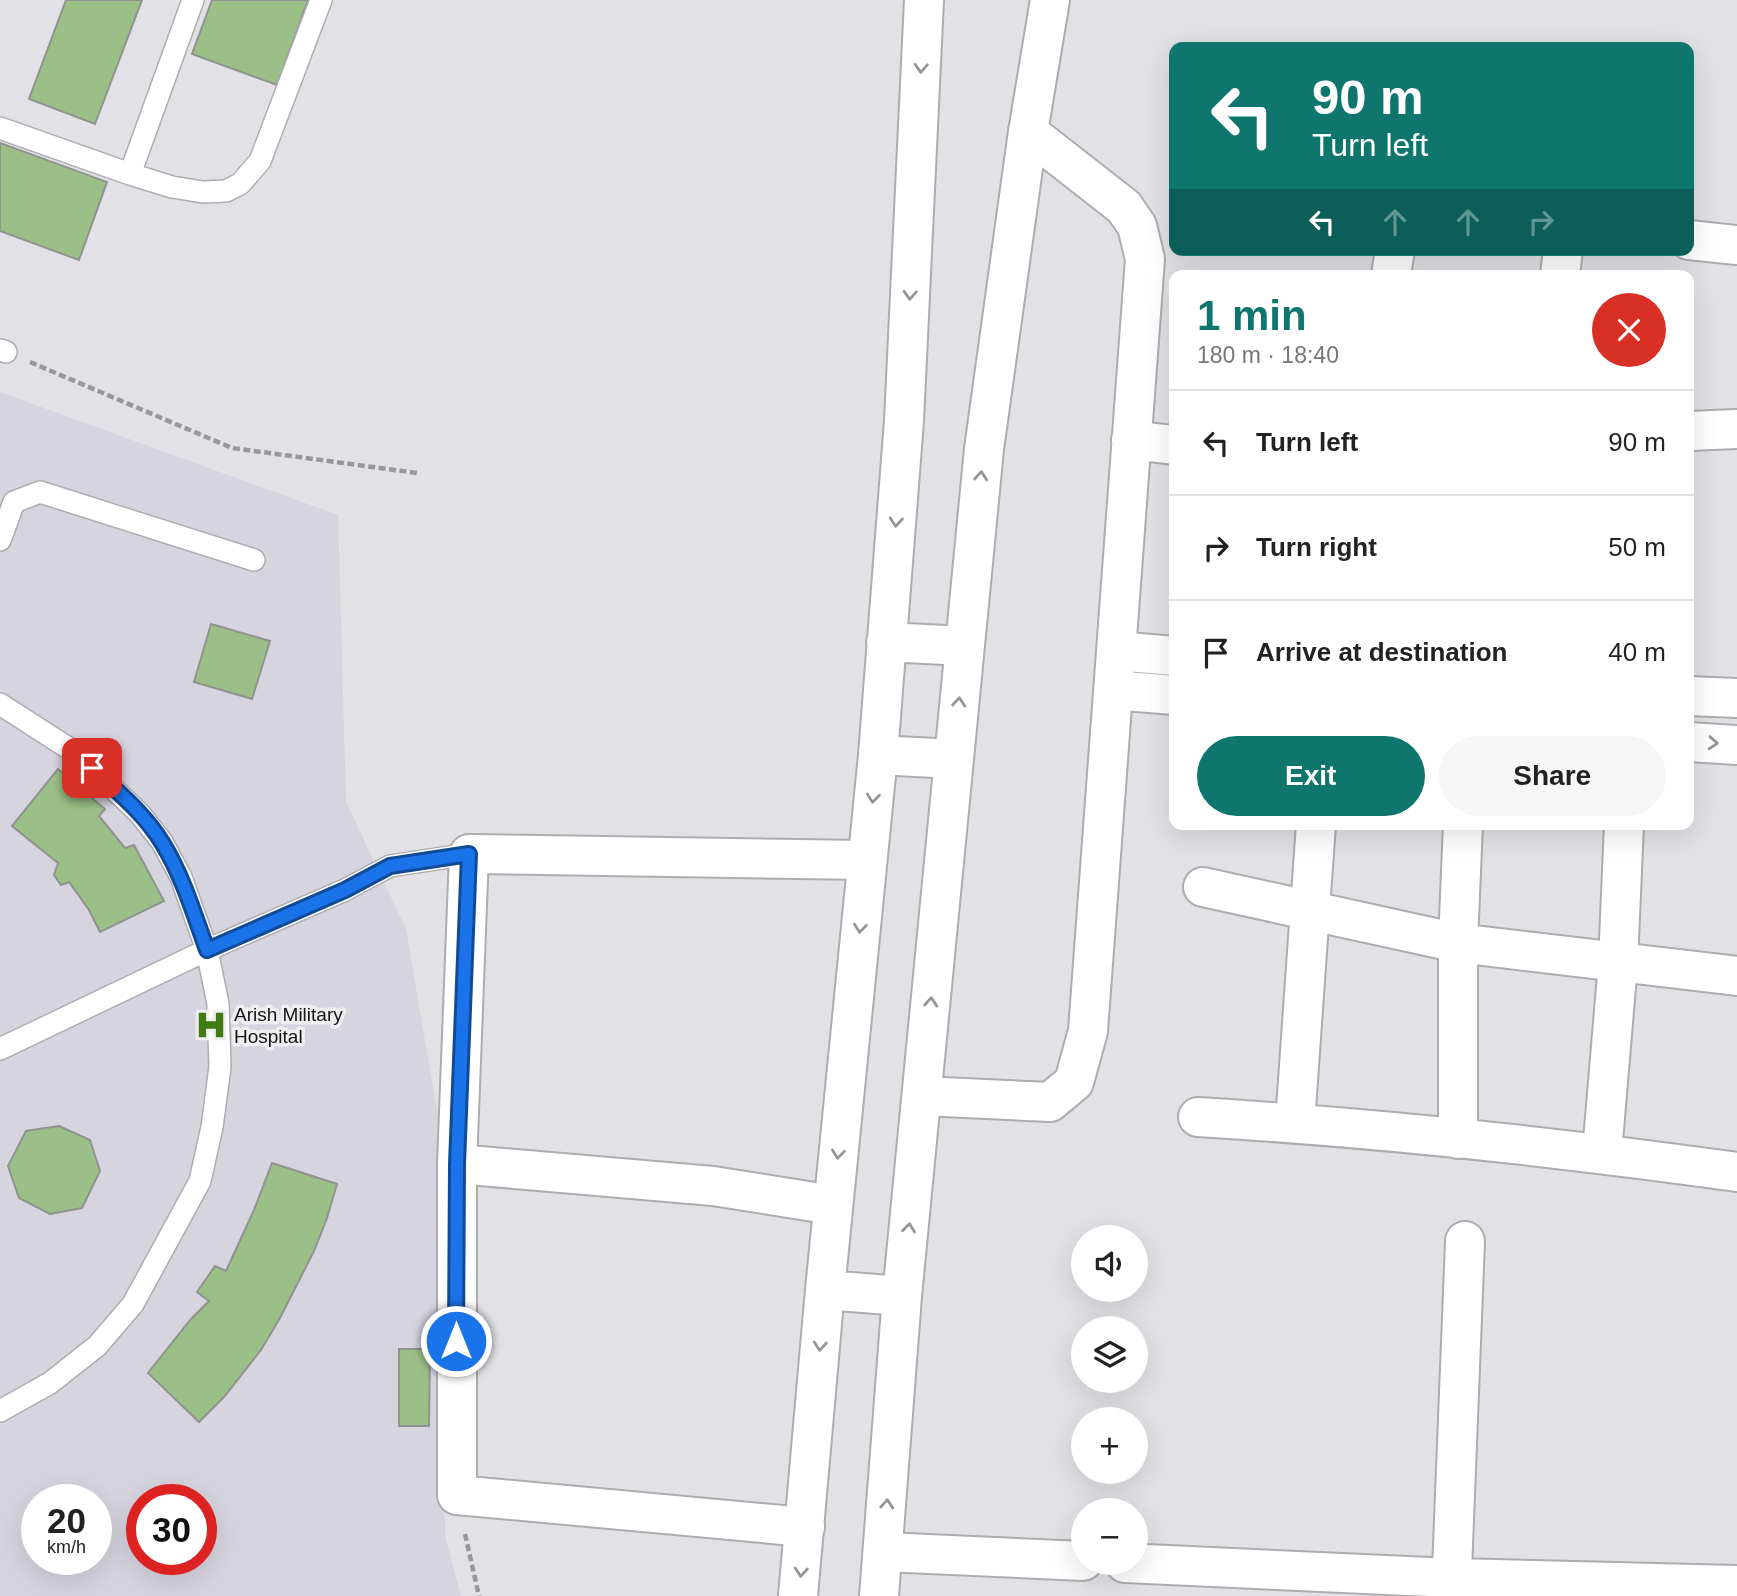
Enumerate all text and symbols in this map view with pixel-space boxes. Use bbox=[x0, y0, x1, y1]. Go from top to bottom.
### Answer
one-way arrow bbox=[914, 63, 929, 74]
icon: left bbox=[1197, 70, 1288, 161]
text: 90 m bbox=[1312, 70, 1424, 124]
text: Turn left bbox=[1312, 127, 1428, 163]
icon: left bbox=[1303, 203, 1341, 241]
icon: ahead bbox=[1376, 203, 1414, 241]
icon: ahead bbox=[1449, 203, 1487, 241]
icon: right bbox=[1522, 203, 1560, 241]
one-way arrow bbox=[902, 290, 917, 301]
text: 1 min bbox=[1197, 292, 1307, 339]
button: close bbox=[1592, 293, 1666, 367]
text: 180 m · 18:40 bbox=[1197, 342, 1339, 368]
icon: left bbox=[1197, 424, 1235, 462]
text: Turn left bbox=[1256, 427, 1358, 457]
text: 90 m bbox=[1608, 427, 1666, 457]
one-way arrow bbox=[973, 470, 988, 481]
one-way arrow bbox=[888, 517, 903, 528]
icon: right bbox=[1197, 529, 1235, 567]
text: Turn right bbox=[1256, 532, 1377, 562]
text: 50 m bbox=[1608, 532, 1666, 562]
icon: arrive bbox=[1197, 634, 1235, 672]
text: Arrive at destination bbox=[1256, 637, 1507, 667]
text: 40 m bbox=[1608, 637, 1666, 667]
one-way arrow bbox=[952, 696, 967, 708]
button: Exit bbox=[1197, 736, 1425, 816]
button: Share bbox=[1439, 736, 1666, 816]
one-way arrow bbox=[1708, 736, 1719, 751]
pin bbox=[62, 738, 122, 798]
icon: arrive bbox=[73, 749, 111, 787]
one-way arrow bbox=[866, 793, 881, 804]
one-way arrow bbox=[853, 923, 868, 934]
one-way arrow bbox=[923, 996, 938, 1008]
place label: Arish Military Hospital bbox=[234, 1004, 343, 1047]
hospital icon: Arish Military Hospital bbox=[194, 1008, 228, 1042]
one-way arrow bbox=[831, 1149, 846, 1160]
one-way arrow bbox=[901, 1222, 916, 1233]
map controls bbox=[1071, 1225, 1148, 1575]
button: sound bbox=[1071, 1225, 1148, 1302]
position arrow bbox=[419, 1304, 493, 1378]
button: layers bbox=[1071, 1316, 1148, 1393]
one-way arrow bbox=[812, 1340, 827, 1351]
button: + bbox=[1071, 1407, 1148, 1484]
speed limit sign: 30 bbox=[126, 1484, 217, 1575]
one-way arrow bbox=[879, 1498, 894, 1509]
button: − bbox=[1071, 1498, 1148, 1575]
text: 20 bbox=[47, 1501, 86, 1540]
text: km/h bbox=[47, 1537, 86, 1557]
one-way arrow bbox=[793, 1567, 808, 1578]

